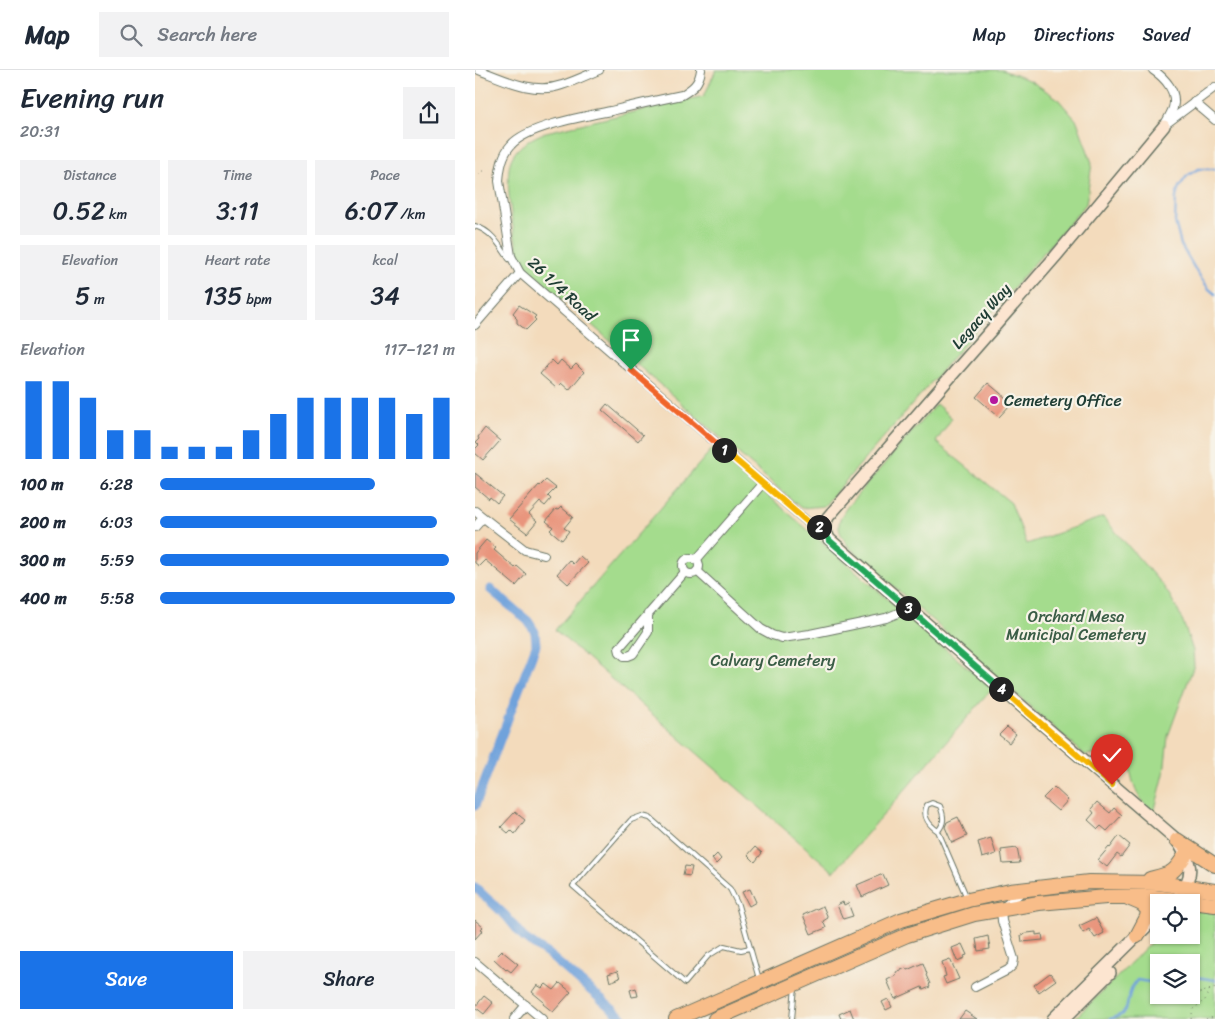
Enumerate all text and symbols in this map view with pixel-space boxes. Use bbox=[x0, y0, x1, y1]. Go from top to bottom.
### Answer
search box bbox=[99, 12, 449, 57]
text: Map bbox=[25, 14, 69, 56]
text: Search here bbox=[157, 18, 257, 51]
text: Map bbox=[973, 19, 1006, 51]
text: Directions bbox=[1034, 19, 1115, 51]
text: Saved bbox=[1143, 19, 1190, 51]
icon: search bbox=[117, 21, 145, 49]
text: Evening run bbox=[20, 73, 164, 122]
button: share bbox=[403, 87, 455, 139]
text: 20:31 bbox=[20, 117, 60, 146]
text: Distance bbox=[63, 163, 116, 188]
text: Time bbox=[223, 163, 252, 188]
text: Pace bbox=[370, 163, 400, 188]
text: 0.52 bbox=[52, 188, 105, 233]
text: 3:11 bbox=[216, 188, 259, 233]
text: 6:07 bbox=[345, 188, 397, 233]
text: km bbox=[105, 202, 127, 227]
text: /km bbox=[397, 202, 425, 227]
text: Elevation bbox=[61, 248, 118, 273]
text: Heart rate bbox=[205, 248, 270, 273]
text: kcal bbox=[372, 248, 398, 273]
street label: 26 1/4 Road bbox=[521, 249, 604, 330]
text: 5 bbox=[75, 273, 90, 318]
text: 135 bbox=[203, 273, 243, 318]
text: 34 bbox=[370, 273, 400, 318]
street label: Legacy Way bbox=[944, 276, 1019, 356]
text: m bbox=[90, 287, 105, 312]
text: bpm bbox=[243, 287, 272, 312]
pin bbox=[610, 319, 652, 370]
icon: arrive bbox=[617, 326, 645, 354]
text: Elevation bbox=[20, 335, 85, 364]
text: 117–121 m bbox=[384, 335, 455, 364]
place label: Cemetery Office bbox=[1004, 386, 1122, 415]
marker: Cemetery Office bbox=[988, 394, 1000, 406]
pin: 1 bbox=[711, 438, 737, 462]
text: 1 bbox=[721, 438, 728, 463]
text: 100 m bbox=[20, 470, 64, 499]
text: 6:28 bbox=[100, 470, 133, 499]
text: 200 m bbox=[20, 508, 66, 537]
text: 6:03 bbox=[100, 508, 133, 537]
pin: 2 bbox=[807, 514, 831, 540]
text: 2 bbox=[815, 515, 824, 540]
text: 300 m bbox=[20, 546, 65, 575]
text: 5:59 bbox=[100, 546, 134, 575]
text: 400 m bbox=[20, 584, 67, 613]
text: 5:58 bbox=[100, 584, 134, 613]
pin: 3 bbox=[895, 596, 921, 620]
text: 3 bbox=[905, 596, 912, 621]
park label: Orchard Mesa Municipal Cemetery bbox=[1006, 602, 1147, 649]
park label: Calvary Cemetery bbox=[711, 646, 836, 675]
pin: 4 bbox=[989, 676, 1013, 702]
text: 4 bbox=[997, 677, 1006, 702]
pin bbox=[1091, 734, 1133, 785]
icon: check bbox=[1098, 741, 1126, 769]
map controls bbox=[1150, 894, 1200, 1004]
button: locate bbox=[1150, 894, 1200, 944]
button: Save bbox=[20, 951, 233, 1009]
button: Share bbox=[243, 951, 455, 1009]
button: layers bbox=[1150, 954, 1200, 1004]

